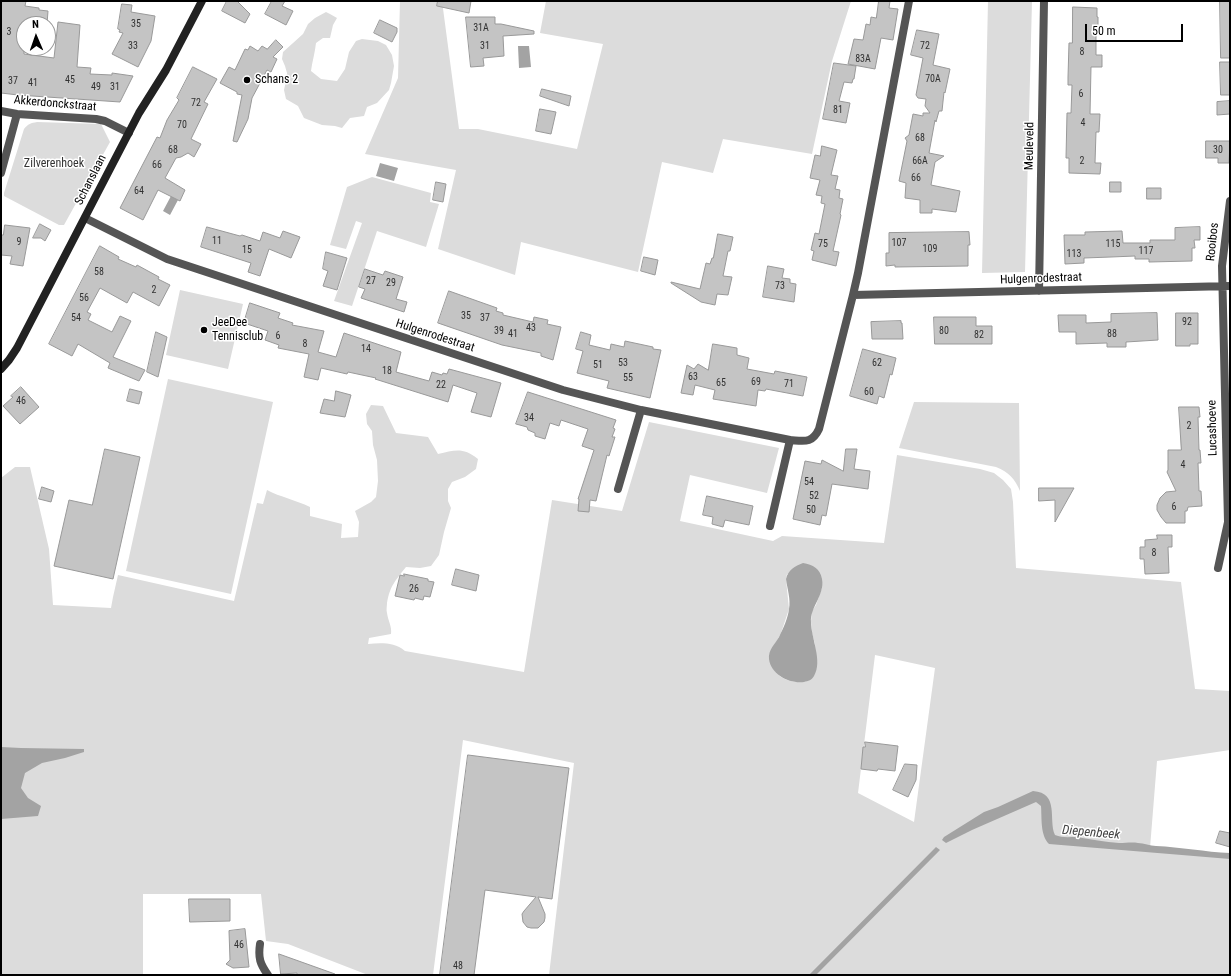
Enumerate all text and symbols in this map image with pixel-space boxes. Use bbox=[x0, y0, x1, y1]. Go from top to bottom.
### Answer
north arrow bbox=[16, 16, 56, 56]
scale bar bbox=[1087, 16, 1185, 42]
text: N bbox=[32, 18, 39, 31]
house number: 35 bbox=[131, 18, 141, 30]
house number: 31A bbox=[473, 22, 489, 34]
text: 50 m bbox=[1092, 24, 1116, 38]
house number: 3 bbox=[7, 26, 11, 38]
house number: 33 bbox=[128, 40, 138, 52]
house number: 31 bbox=[480, 40, 490, 52]
house number: 72 bbox=[920, 40, 930, 52]
house number: 8 bbox=[1080, 46, 1084, 58]
house number: 83A bbox=[855, 53, 871, 65]
place label: Schans 2 bbox=[255, 73, 298, 87]
house number: 70A bbox=[925, 73, 941, 85]
house number: 45 bbox=[65, 74, 75, 86]
house number: 37 bbox=[8, 75, 18, 87]
marker: Schans 2 bbox=[242, 75, 252, 85]
house number: 41 bbox=[28, 77, 38, 89]
house number: 49 bbox=[91, 81, 101, 93]
house number: 31 bbox=[110, 81, 120, 93]
house number: 6 bbox=[1079, 88, 1083, 100]
street label: Akkerdonckstraat bbox=[13, 93, 97, 115]
house number: 72 bbox=[191, 97, 201, 109]
house number: 81 bbox=[833, 104, 843, 116]
house number: 4 bbox=[1081, 117, 1085, 129]
house number: 70 bbox=[177, 119, 187, 131]
street label: Meuleveld bbox=[1022, 122, 1038, 170]
house number: 68 bbox=[915, 132, 925, 144]
house number: 68 bbox=[168, 144, 178, 156]
house number: 30 bbox=[1213, 144, 1223, 156]
street label: Schanslaan bbox=[72, 152, 110, 208]
house number: 66A bbox=[912, 155, 928, 167]
house number: 2 bbox=[1080, 155, 1084, 167]
park label: Zilverenhoek bbox=[24, 157, 84, 171]
house number: 66 bbox=[152, 159, 162, 171]
house number: 66 bbox=[911, 172, 921, 184]
house number: 64 bbox=[134, 185, 144, 197]
street label: Rooibos bbox=[1204, 222, 1222, 262]
house number: 11 bbox=[212, 235, 222, 247]
house number: 9 bbox=[17, 236, 21, 248]
house number: 107 bbox=[892, 237, 906, 249]
house number: 75 bbox=[818, 238, 828, 250]
house number: 115 bbox=[1106, 238, 1120, 250]
house number: 109 bbox=[923, 243, 937, 255]
house number: 15 bbox=[242, 244, 252, 256]
house number: 117 bbox=[1139, 245, 1153, 257]
house number: 113 bbox=[1067, 248, 1081, 260]
house number: 58 bbox=[94, 266, 104, 278]
street label: Hulgenrodestraat bbox=[1000, 270, 1082, 288]
house number: 27 bbox=[366, 275, 376, 287]
house number: 29 bbox=[386, 277, 396, 289]
house number: 73 bbox=[775, 280, 785, 292]
house number: 2 bbox=[152, 284, 156, 296]
house number: 56 bbox=[79, 292, 89, 304]
house number: 35 bbox=[461, 310, 471, 322]
house number: 54 bbox=[71, 312, 81, 324]
house number: 37 bbox=[480, 312, 490, 324]
place label: JeeDee Tennisclub bbox=[212, 316, 263, 344]
street label: Hulgenrodestraat bbox=[394, 316, 476, 356]
house number: 92 bbox=[1182, 316, 1192, 328]
house number: 43 bbox=[526, 322, 536, 334]
marker: JeeDee Tennisclub bbox=[199, 325, 209, 335]
house number: 39 bbox=[494, 325, 504, 337]
house number: 80 bbox=[939, 325, 949, 337]
house number: 41 bbox=[508, 328, 518, 340]
house number: 88 bbox=[1107, 328, 1117, 340]
house number: 82 bbox=[974, 329, 984, 341]
house number: 6 bbox=[276, 330, 280, 342]
house number: 8 bbox=[303, 338, 307, 350]
house number: 14 bbox=[361, 343, 371, 355]
house number: 53 bbox=[618, 357, 628, 369]
house number: 62 bbox=[872, 357, 882, 369]
house number: 51 bbox=[593, 359, 603, 371]
house number: 18 bbox=[382, 365, 392, 377]
house number: 63 bbox=[688, 371, 698, 383]
house number: 55 bbox=[623, 372, 633, 384]
house number: 69 bbox=[751, 376, 761, 388]
house number: 65 bbox=[716, 377, 726, 389]
house number: 71 bbox=[784, 378, 794, 390]
house number: 22 bbox=[436, 379, 446, 391]
house number: 60 bbox=[864, 386, 874, 398]
house number: 46 bbox=[16, 395, 26, 407]
street label: Lucashoeve bbox=[1205, 400, 1221, 456]
house number: 34 bbox=[524, 412, 534, 424]
house number: 2 bbox=[1187, 420, 1191, 432]
house number: 4 bbox=[1181, 459, 1185, 471]
house number: 54 bbox=[804, 476, 814, 488]
house number: 52 bbox=[809, 490, 819, 502]
house number: 6 bbox=[1172, 501, 1176, 513]
house number: 50 bbox=[806, 504, 816, 516]
house number: 8 bbox=[1152, 547, 1156, 559]
house number: 26 bbox=[409, 583, 419, 595]
water label: Diepenbeek bbox=[1061, 823, 1121, 843]
house number: 46 bbox=[234, 939, 244, 951]
house number: 48 bbox=[453, 960, 463, 972]

